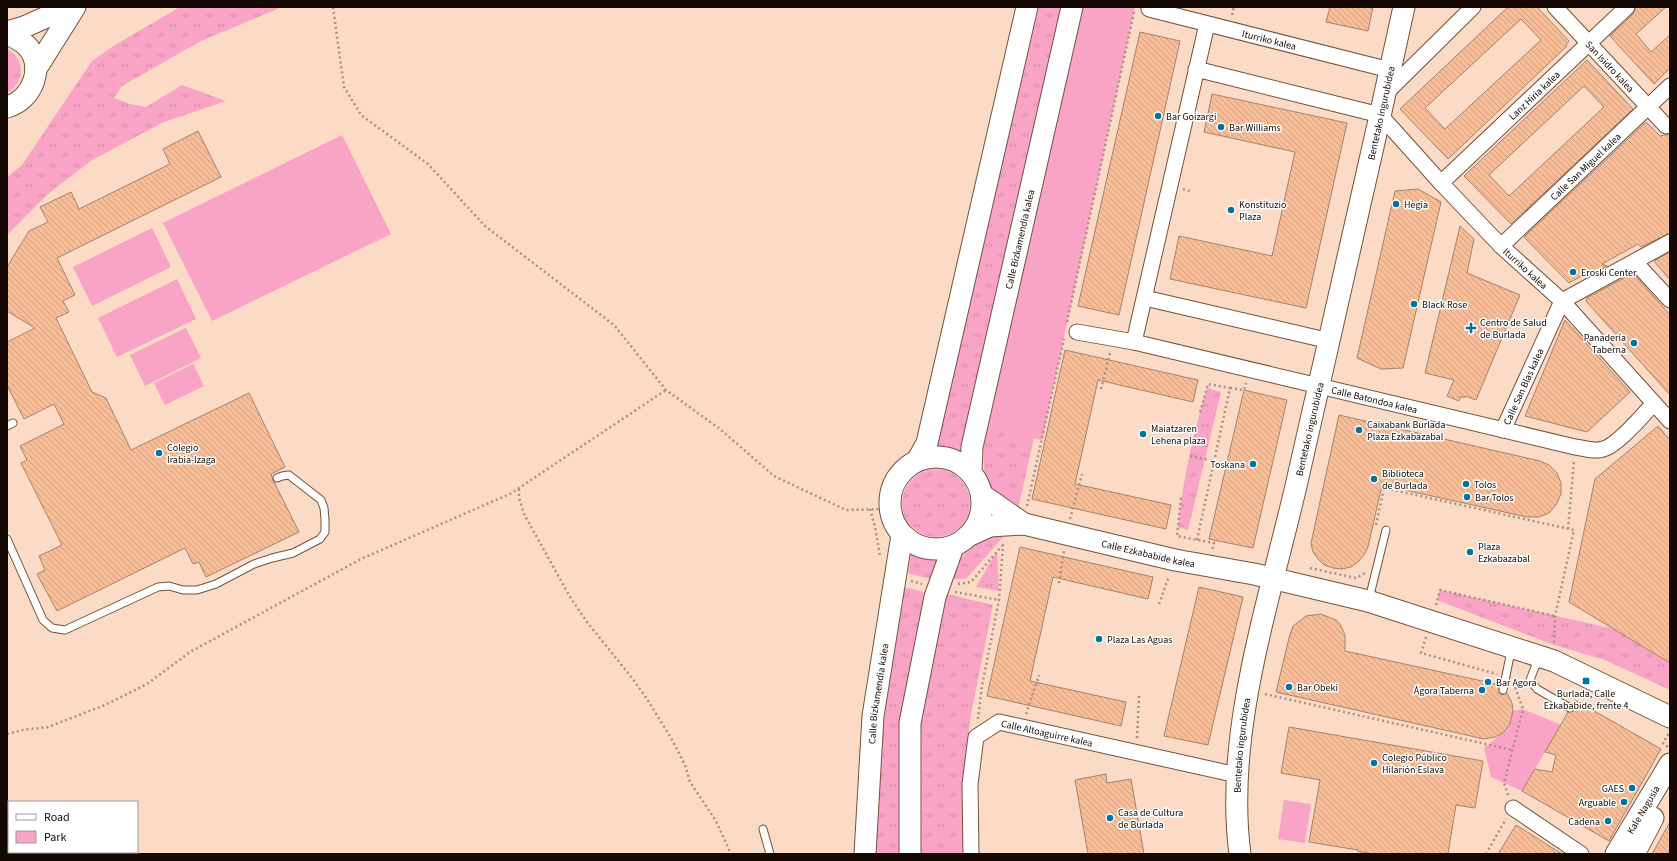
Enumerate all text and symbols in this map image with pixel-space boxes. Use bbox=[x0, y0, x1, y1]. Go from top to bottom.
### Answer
street label: Iturriko kalea bbox=[1240, 27, 1298, 54]
street label: San Isidro kalea bbox=[1582, 38, 1637, 96]
street label: Bentetako ingurubidea bbox=[1364, 65, 1399, 161]
street label: Lanz Hiria kalea bbox=[1506, 68, 1563, 124]
place label: Bar Goizargi bbox=[1166, 110, 1216, 124]
marker: Bar Goizargi bbox=[1153, 111, 1163, 121]
place label: Bar Williams bbox=[1229, 121, 1281, 135]
marker: Bar Williams bbox=[1216, 122, 1226, 132]
street label: Calle San Miguel kalea bbox=[1547, 130, 1624, 204]
street label: Calle Bizkamendia kalea bbox=[1002, 188, 1038, 291]
place label: Konstituzio Plaza bbox=[1239, 198, 1286, 224]
place label: Hegia bbox=[1404, 198, 1428, 212]
marker: Hegia bbox=[1391, 199, 1401, 209]
marker: Konstituzio Plaza bbox=[1226, 205, 1236, 215]
street label: Iturriko kalea bbox=[1500, 245, 1550, 293]
place label: Eroski Center bbox=[1581, 266, 1637, 280]
marker: Eroski Center bbox=[1568, 267, 1578, 277]
place label: Black Rose bbox=[1422, 298, 1467, 312]
marker: Black Rose bbox=[1409, 299, 1419, 309]
place label: Centro de Salud de Burlada bbox=[1480, 316, 1547, 342]
marker: Centro de Salud de Burlada bbox=[1465, 322, 1477, 334]
place label: Panadería Taberna bbox=[1584, 331, 1626, 357]
marker: Panadería Taberna bbox=[1629, 338, 1639, 348]
street label: Calle San Blas kalea bbox=[1500, 346, 1547, 427]
street label: Bentetako ingurubidea bbox=[1293, 381, 1328, 477]
street label: Calle Batondoa kalea bbox=[1330, 383, 1419, 417]
place label: Caixabank Burlada Plaza Ezkabazabal bbox=[1367, 418, 1445, 444]
place label: Maiatzaren Lehena plaza bbox=[1151, 422, 1206, 448]
marker: Caixabank Burlada Plaza Ezkabazabal bbox=[1354, 425, 1364, 435]
marker: Maiatzaren Lehena plaza bbox=[1138, 429, 1148, 439]
place label: Colegio Irabia-Izaga bbox=[167, 441, 216, 467]
marker: Colegio Irabia-Izaga bbox=[154, 448, 164, 458]
place label: Toskana bbox=[1210, 458, 1245, 472]
marker: Toskana bbox=[1248, 459, 1258, 469]
place label: Biblioteca de Burlada bbox=[1382, 467, 1427, 493]
marker: Biblioteca de Burlada bbox=[1369, 474, 1379, 484]
place label: Tolos bbox=[1474, 478, 1496, 492]
marker: Tolos bbox=[1461, 479, 1471, 489]
place label: Bar Tolos bbox=[1475, 491, 1514, 505]
marker: Bar Tolos bbox=[1462, 492, 1472, 502]
street label: Calle Ezkababide kalea bbox=[1100, 537, 1196, 571]
place label: Plaza Ezkabazabal bbox=[1478, 540, 1530, 566]
marker: Plaza Ezkabazabal bbox=[1465, 547, 1475, 557]
place label: Plaza Las Aguas bbox=[1107, 633, 1173, 647]
marker: Plaza Las Aguas bbox=[1094, 634, 1104, 644]
street label: Calle Bizkamendia kalea bbox=[865, 642, 893, 744]
place label: Bar Agora bbox=[1496, 676, 1536, 690]
marker: Burlada, Calle Ezkababide, frente 4 bbox=[1581, 676, 1591, 686]
marker: Bar Agora bbox=[1483, 677, 1493, 687]
place label: Bar Obeki bbox=[1297, 681, 1338, 695]
marker: Bar Obeki bbox=[1284, 682, 1294, 692]
place label: Ágora Taberna bbox=[1414, 684, 1474, 698]
marker: Ágora Taberna bbox=[1477, 685, 1487, 695]
place label: Burlada, Calle Ezkababide, frente 4 bbox=[1544, 687, 1628, 713]
street label: Bentetako ingurubidea bbox=[1231, 697, 1254, 793]
street label: Calle Altoaguirre kalea bbox=[1000, 717, 1094, 751]
place label: Colegio Público Hilarión Eslava bbox=[1382, 751, 1447, 777]
marker: Colegio Público Hilarión Eslava bbox=[1369, 758, 1379, 768]
place label: GAES bbox=[1602, 782, 1624, 796]
street label: Kale Nagusia bbox=[1624, 783, 1664, 837]
marker: GAES bbox=[1627, 783, 1637, 793]
place label: Arguable bbox=[1579, 796, 1616, 810]
marker: Arguable bbox=[1619, 797, 1629, 807]
legend bbox=[8, 801, 138, 853]
place label: Casa de Cultura de Burlada bbox=[1118, 806, 1183, 832]
text: Road bbox=[44, 809, 70, 826]
marker: Casa de Cultura de Burlada bbox=[1105, 813, 1115, 823]
place label: Cadena bbox=[1568, 815, 1600, 829]
marker: Cadena bbox=[1603, 816, 1613, 826]
text: Park bbox=[44, 829, 66, 846]

